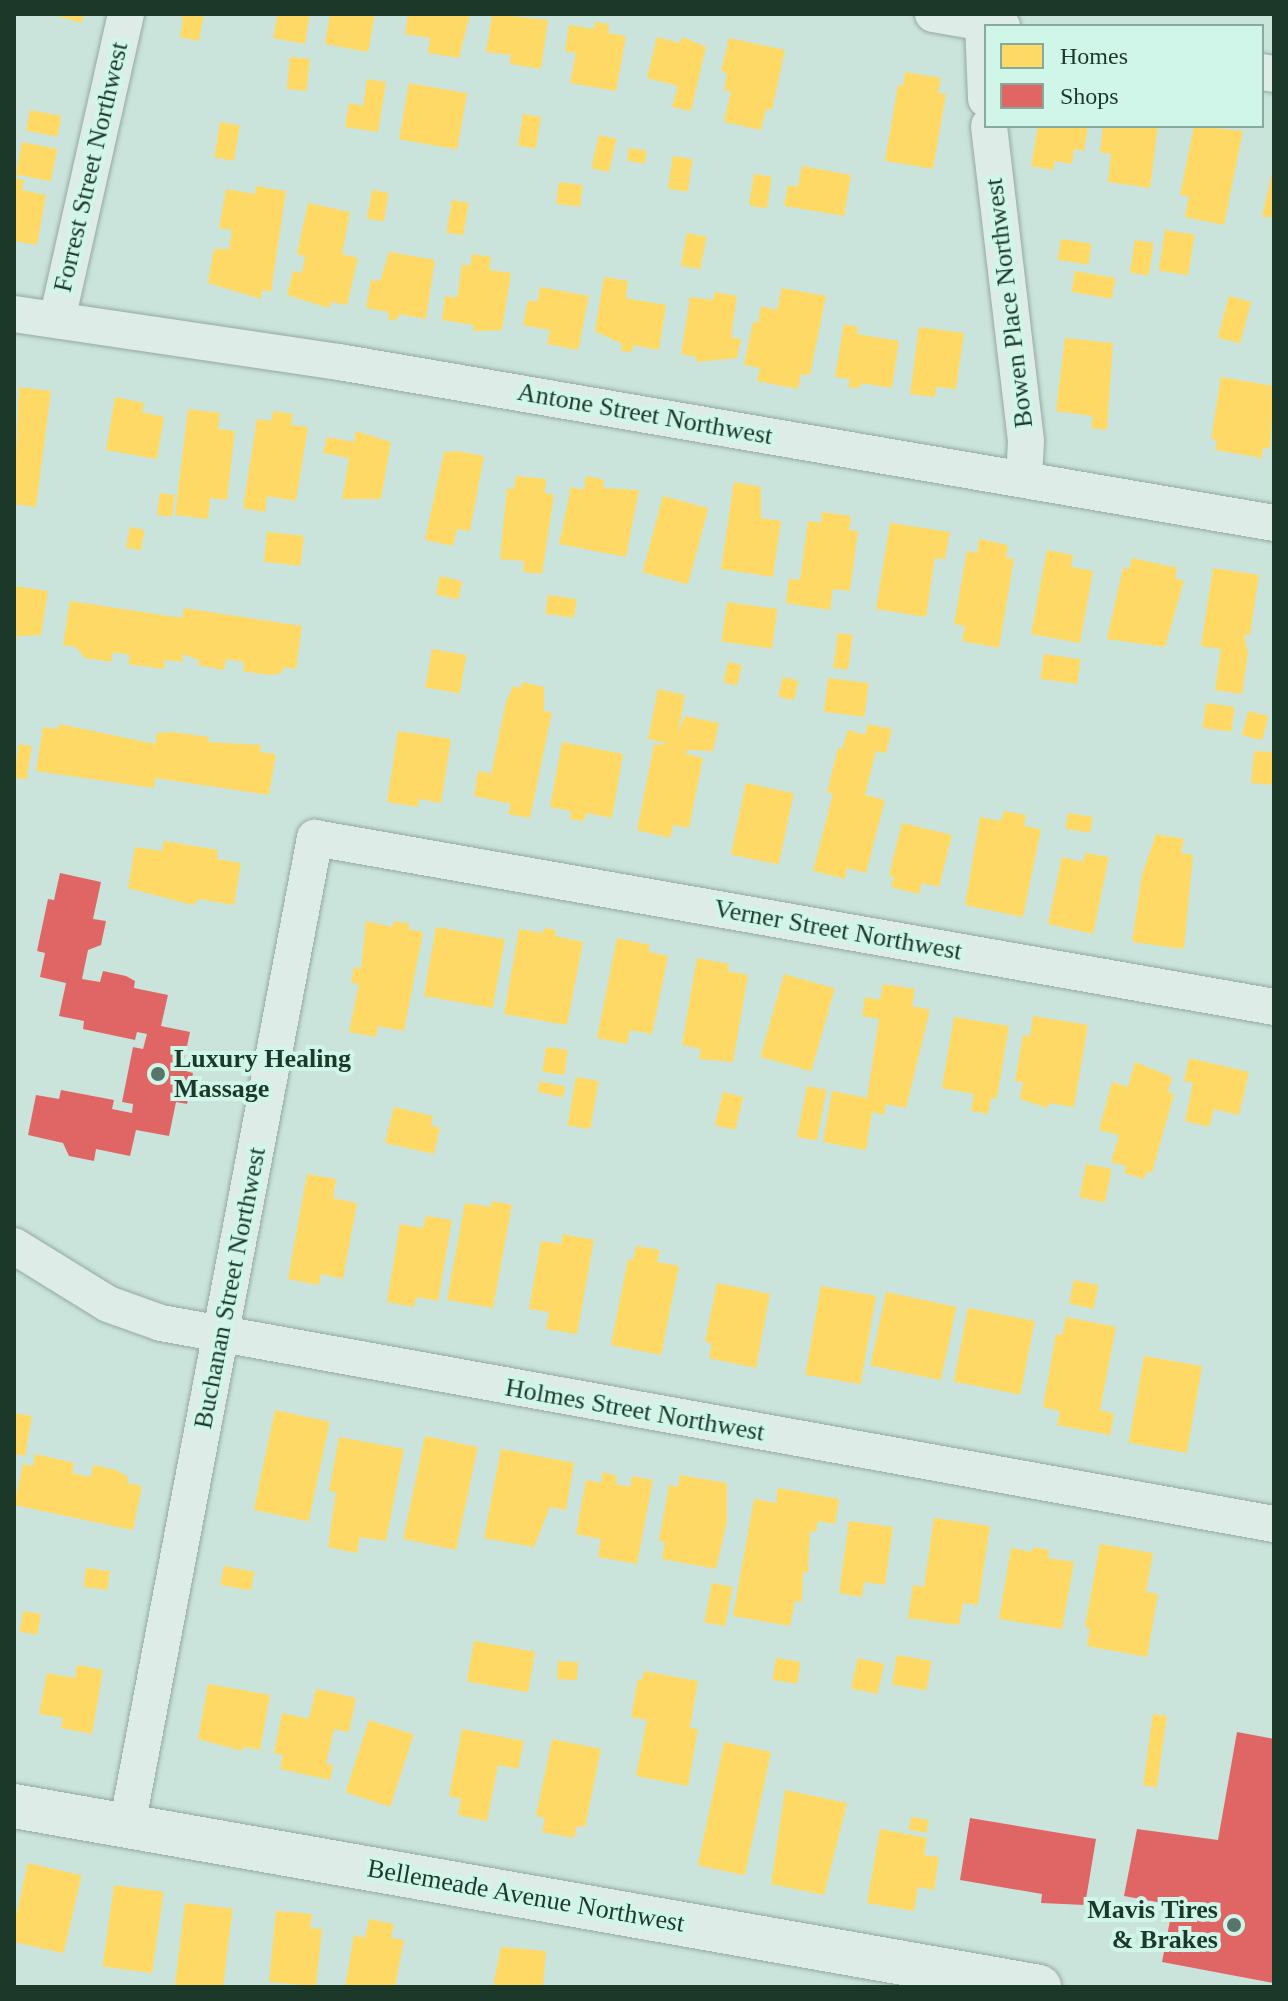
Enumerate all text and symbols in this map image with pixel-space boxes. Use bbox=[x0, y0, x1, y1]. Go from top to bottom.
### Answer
legend bbox=[984, 24, 1264, 128]
street label: Forrest Street Northwest bbox=[47, 39, 135, 295]
text: Homes bbox=[1060, 43, 1128, 69]
text: Shops bbox=[1060, 83, 1119, 109]
street label: Bowen Place Northwest bbox=[978, 176, 1040, 430]
street label: Antone Street Northwest bbox=[515, 376, 775, 452]
street label: Verner Street Northwest bbox=[712, 893, 964, 967]
place label: Luxury Healing Massage bbox=[174, 1043, 351, 1104]
marker: Luxury Healing Massage bbox=[149, 1065, 167, 1083]
street label: Buchanan Street Northwest bbox=[187, 1145, 273, 1431]
street label: Holmes Street Northwest bbox=[503, 1372, 767, 1448]
street label: Bellemeade Avenue Northwest bbox=[364, 1853, 688, 1939]
place label: Mavis Tires & Brakes bbox=[1087, 1894, 1218, 1956]
marker: Mavis Tires & Brakes bbox=[1225, 1916, 1243, 1934]

